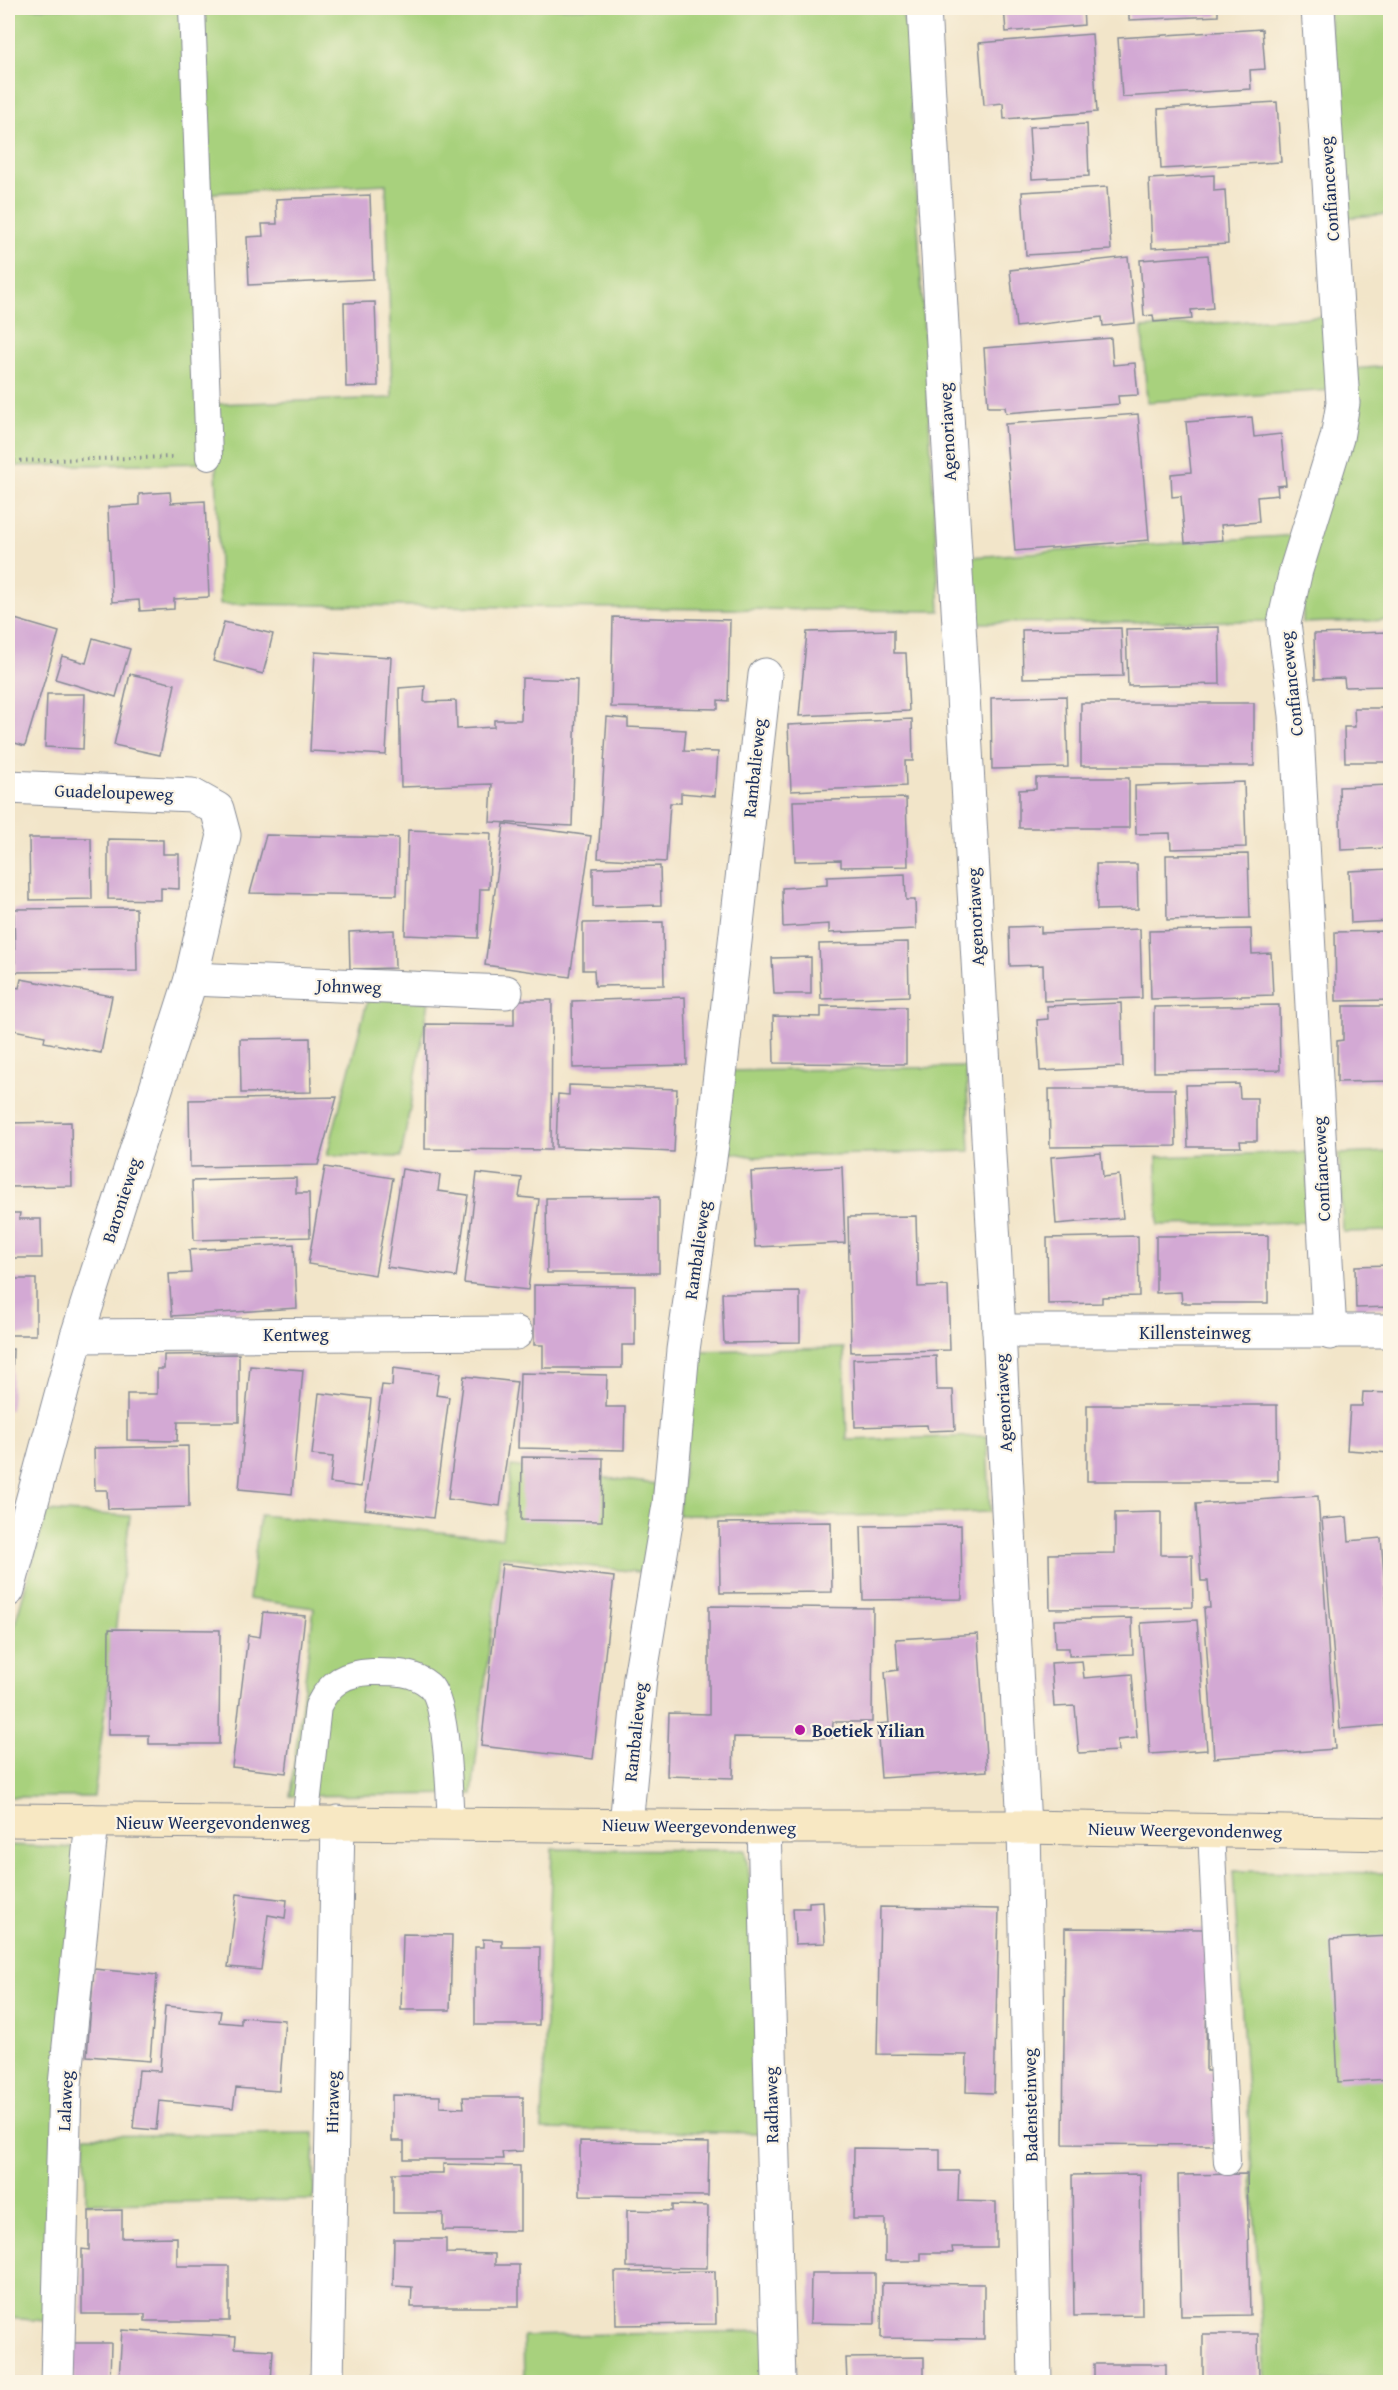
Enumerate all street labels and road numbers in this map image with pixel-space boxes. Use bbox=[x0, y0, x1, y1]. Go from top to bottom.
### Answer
street label: Confianceweg bbox=[1312, 136, 1346, 242]
street label: Agenoriaweg bbox=[931, 382, 963, 482]
street label: Confianceweg bbox=[1272, 630, 1310, 738]
street label: Rambalieweg bbox=[735, 717, 773, 819]
street label: Guadeloupeweg bbox=[54, 776, 174, 808]
street label: Agenoriaweg bbox=[959, 867, 991, 967]
street label: Johnweg bbox=[314, 971, 382, 1001]
street label: Confianceweg bbox=[1305, 1116, 1337, 1222]
street label: Baronieweg bbox=[94, 1154, 148, 1246]
street label: Rambalieweg bbox=[677, 1199, 717, 1301]
street label: Killensteinweg bbox=[1139, 1319, 1251, 1346]
street label: Kentweg bbox=[263, 1321, 329, 1348]
street label: Agenoriaweg bbox=[987, 1353, 1019, 1453]
street label: Rambalieweg bbox=[616, 1681, 654, 1783]
street label: Nieuw Weergevondenweg bbox=[116, 1809, 310, 1836]
street label: Nieuw Weergevondenweg bbox=[602, 1811, 796, 1841]
street label: Nieuw Weergevondenweg bbox=[1088, 1815, 1282, 1845]
street label: Badensteinweg bbox=[1016, 2048, 1044, 2162]
street label: Radhaweg bbox=[757, 2066, 785, 2144]
street label: Lalaweg bbox=[50, 2070, 80, 2132]
street label: Hiraweg bbox=[318, 2071, 346, 2133]

